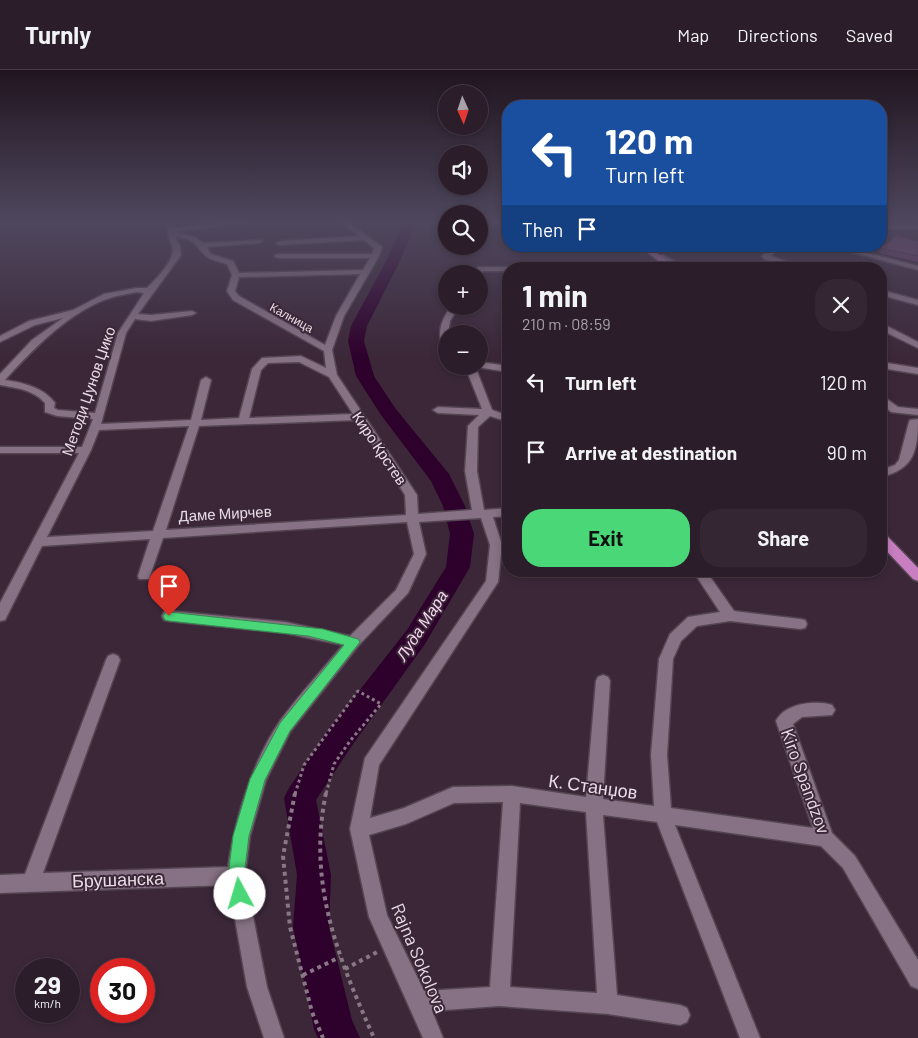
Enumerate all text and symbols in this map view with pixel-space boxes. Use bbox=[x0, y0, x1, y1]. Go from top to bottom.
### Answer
text: Turnly bbox=[25, 20, 91, 49]
text: Map bbox=[677, 24, 709, 46]
text: Directions bbox=[737, 24, 818, 46]
text: Saved bbox=[846, 24, 893, 46]
north arrow bbox=[438, 85, 488, 135]
map controls bbox=[438, 85, 488, 375]
text: 120 m bbox=[605, 119, 693, 161]
icon: left bbox=[522, 120, 587, 185]
button: sound bbox=[438, 145, 488, 195]
text: Turn left bbox=[605, 161, 685, 187]
button: search bbox=[438, 205, 488, 255]
icon: arrive bbox=[573, 215, 601, 243]
text: Then bbox=[522, 218, 563, 241]
button: + bbox=[438, 265, 488, 315]
text: 1 min bbox=[522, 277, 588, 313]
button: close bbox=[815, 279, 867, 331]
street label: Калница bbox=[267, 299, 316, 336]
text: 210 m · 08:59 bbox=[522, 314, 611, 333]
street label: Методи Џунов Џико bbox=[57, 324, 119, 458]
button: − bbox=[438, 325, 488, 375]
icon: left bbox=[522, 368, 550, 396]
text: Turn left bbox=[565, 371, 636, 394]
text: 120 m bbox=[820, 371, 867, 394]
street label: Киро Крстев bbox=[349, 408, 411, 488]
icon: arrive bbox=[522, 438, 550, 466]
text: Arrive at destination bbox=[565, 441, 737, 464]
text: 90 m bbox=[827, 441, 867, 464]
street label: Даме Мирчев bbox=[178, 502, 272, 524]
button: Exit bbox=[522, 509, 690, 567]
button: Share bbox=[700, 509, 867, 567]
pin bbox=[148, 565, 190, 616]
icon: arrive bbox=[155, 572, 183, 600]
water label: Луда Мара bbox=[391, 586, 451, 665]
street label: Kiro Spandzov bbox=[777, 725, 835, 837]
street label: К. Станџов bbox=[547, 769, 639, 803]
street label: Брушанска bbox=[71, 866, 165, 892]
position arrow bbox=[213, 867, 265, 919]
street label: Rajna Sokolova bbox=[387, 900, 453, 1016]
speed limit sign: 30 bbox=[90, 958, 155, 1023]
text: 29 bbox=[34, 969, 61, 999]
text: km/h bbox=[34, 996, 61, 1010]

